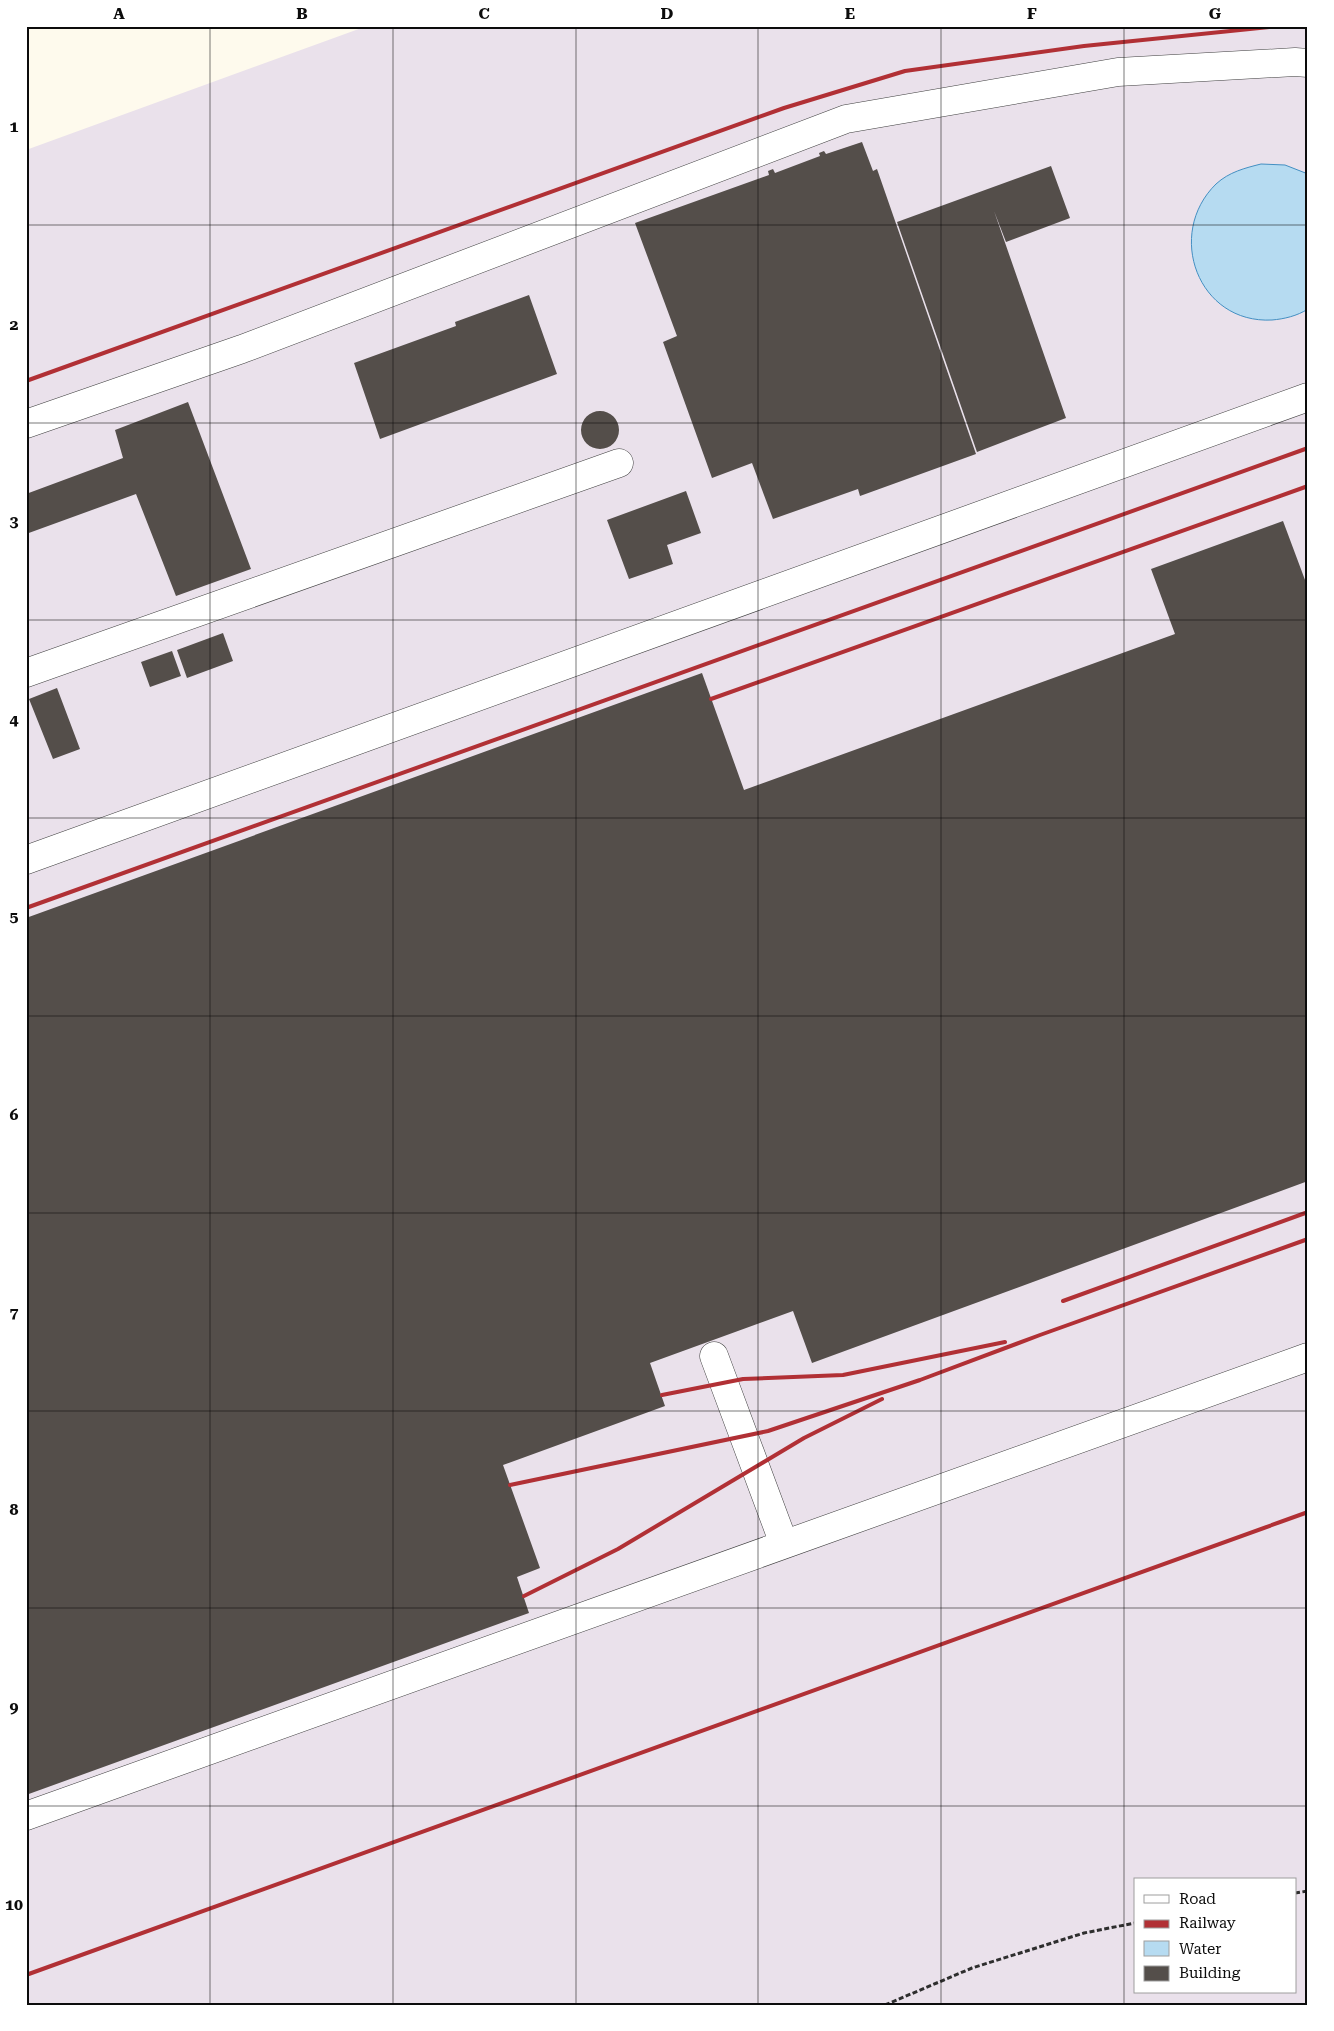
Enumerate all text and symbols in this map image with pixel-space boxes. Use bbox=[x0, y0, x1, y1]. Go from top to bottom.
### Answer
text: A bbox=[113, 4, 125, 23]
text: B bbox=[296, 4, 308, 23]
text: C bbox=[478, 4, 490, 23]
text: D bbox=[661, 4, 674, 23]
text: E bbox=[845, 4, 855, 23]
text: F bbox=[1027, 4, 1037, 23]
text: G bbox=[1209, 4, 1222, 23]
text: 1 bbox=[10, 117, 19, 136]
text: 2 bbox=[10, 315, 19, 334]
text: 3 bbox=[10, 512, 19, 531]
text: 4 bbox=[10, 710, 19, 729]
text: 5 bbox=[10, 907, 19, 926]
text: 6 bbox=[10, 1105, 19, 1124]
text: 7 bbox=[10, 1303, 19, 1322]
text: 8 bbox=[10, 1500, 19, 1519]
text: 9 bbox=[10, 1698, 19, 1717]
legend bbox=[1134, 1878, 1296, 1994]
text: Road bbox=[1179, 1890, 1216, 1908]
text: 10 bbox=[5, 1895, 23, 1914]
text: Railway bbox=[1179, 1914, 1236, 1932]
text: Water bbox=[1179, 1940, 1221, 1958]
text: Building bbox=[1179, 1964, 1241, 1982]

